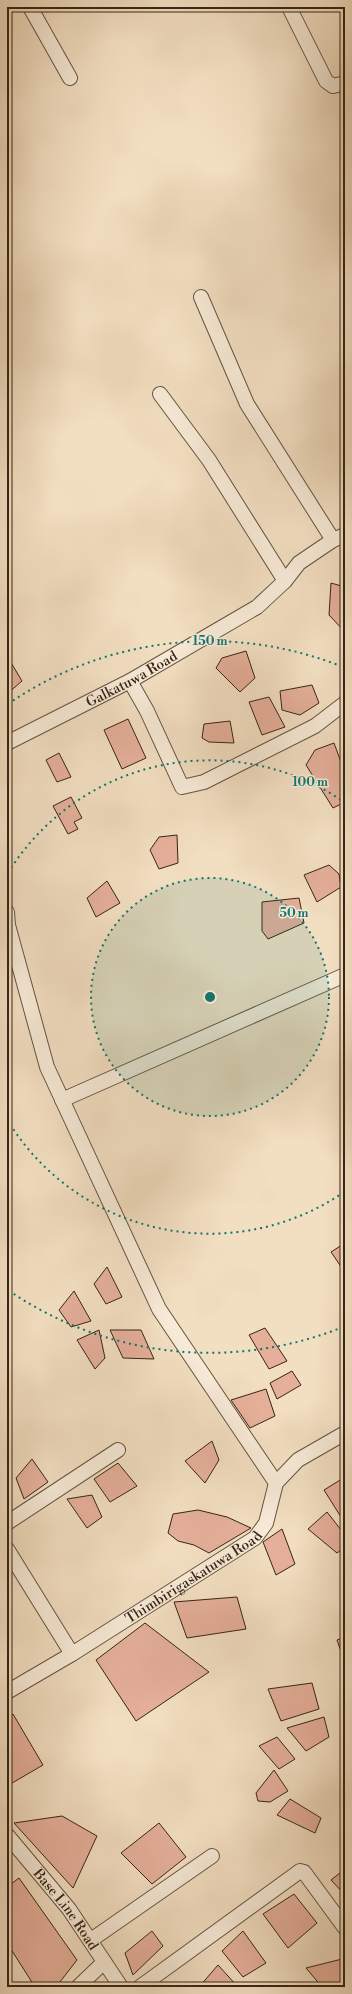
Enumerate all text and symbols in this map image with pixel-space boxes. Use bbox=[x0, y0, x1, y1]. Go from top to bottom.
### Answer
text: 150 m bbox=[193, 634, 227, 649]
street label: Galkatuwa Road bbox=[83, 647, 181, 712]
text: 100 m bbox=[292, 775, 328, 790]
text: 50 m bbox=[279, 906, 309, 921]
centre of rings bbox=[203, 990, 217, 1004]
street label: Thimbirigaskatuwa Road bbox=[122, 1528, 267, 1628]
street label: Base Line Road bbox=[28, 1864, 102, 1954]

